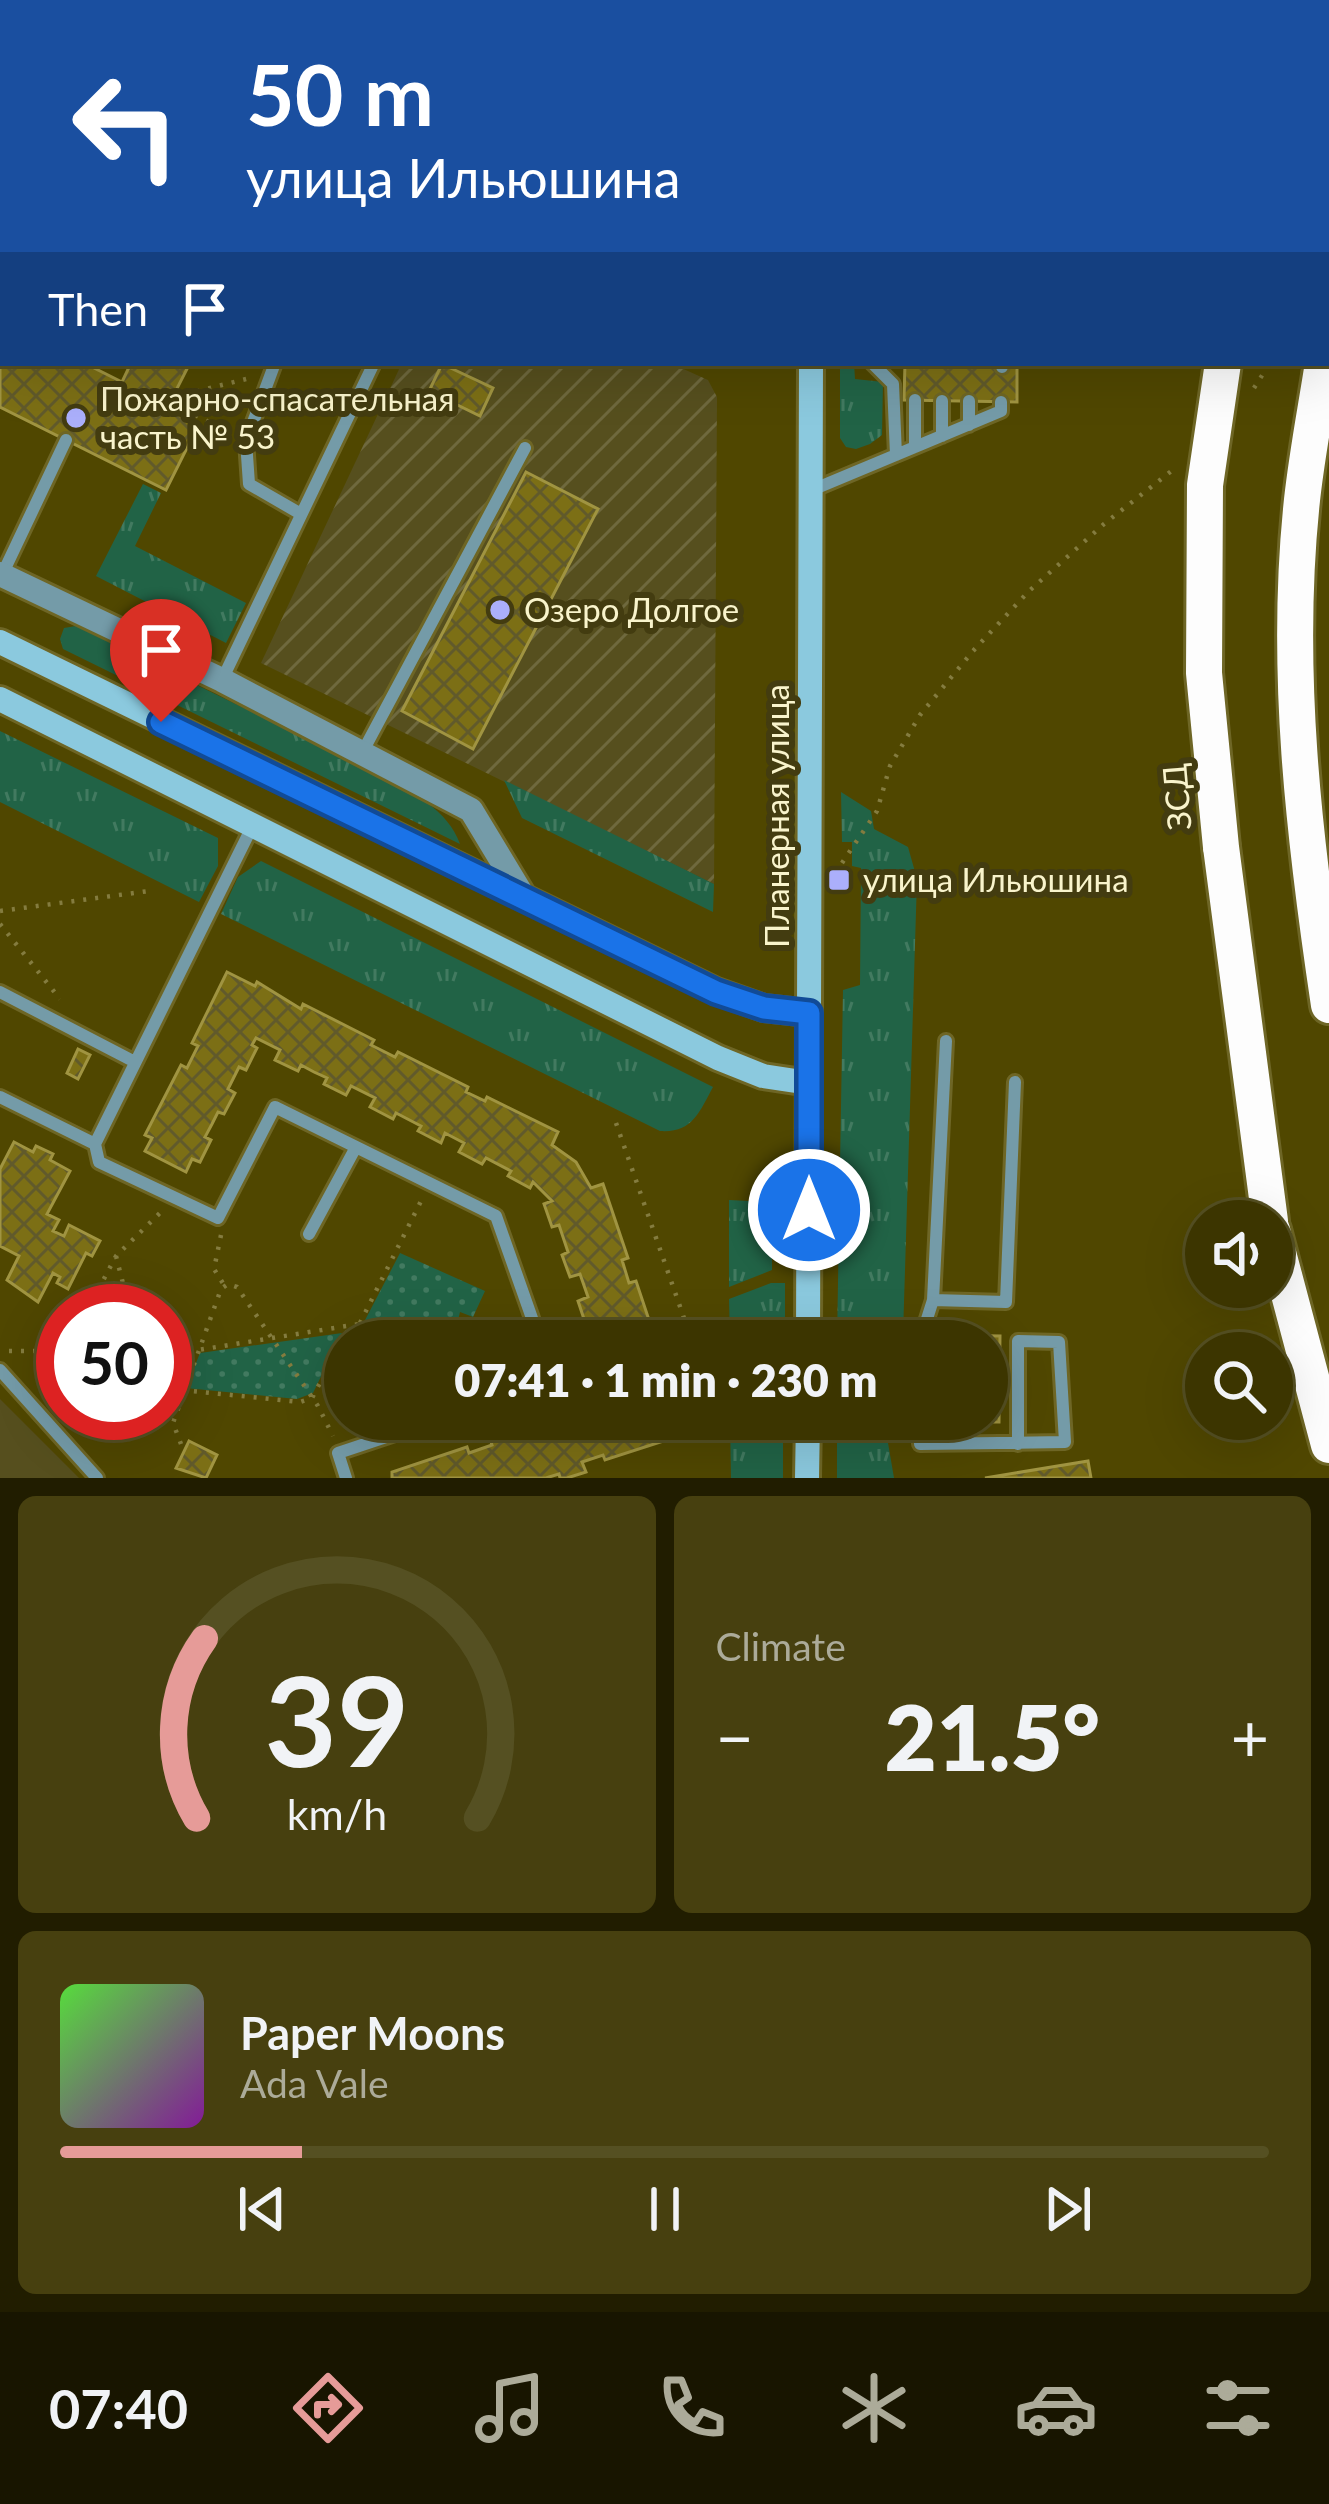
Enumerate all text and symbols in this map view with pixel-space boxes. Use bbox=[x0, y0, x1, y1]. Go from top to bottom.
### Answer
text: 50 m bbox=[246, 43, 434, 144]
icon: left bbox=[48, 48, 204, 204]
text: улица Ильюшина bbox=[246, 145, 681, 210]
icon: arrive bbox=[172, 276, 238, 342]
text: Then bbox=[48, 282, 148, 336]
place label: Пожарно-спасательная часть № 53 bbox=[100, 378, 455, 456]
marker: Пожарно-спасательная часть № 53 bbox=[63, 405, 89, 431]
place label: Озеро Долгое bbox=[524, 589, 739, 629]
marker: Озеро Долгое bbox=[487, 597, 513, 623]
pin bbox=[110, 599, 212, 722]
icon: arrive bbox=[128, 617, 194, 683]
street label: Планерная улица bbox=[756, 684, 796, 948]
street label: ЗСД bbox=[1153, 762, 1199, 832]
place label: улица Ильюшина bbox=[863, 859, 1129, 899]
marker: улица Ильюшина bbox=[826, 867, 852, 893]
position arrow bbox=[746, 1147, 872, 1273]
map controls bbox=[1185, 1200, 1293, 1440]
button: sound bbox=[1185, 1200, 1293, 1308]
speed limit sign: 50 bbox=[36, 1284, 192, 1440]
button: search bbox=[1185, 1332, 1293, 1440]
text: 07:41 · 1 min · 230 m bbox=[454, 1353, 878, 1407]
text: Climate bbox=[716, 1623, 846, 1669]
text: 39 bbox=[264, 1644, 409, 1794]
text: 21.5° bbox=[884, 1682, 1100, 1790]
text: − bbox=[716, 1697, 754, 1776]
text: + bbox=[1231, 1697, 1269, 1776]
text: km/h bbox=[287, 1787, 387, 1838]
text: Paper Moons bbox=[240, 2006, 505, 2060]
text: Ada Vale bbox=[240, 2060, 389, 2106]
icon: previous bbox=[229, 2176, 295, 2242]
icon: pause bbox=[632, 2176, 698, 2242]
icon: next bbox=[1035, 2176, 1101, 2242]
icon: directions bbox=[286, 2366, 370, 2450]
icon: music bbox=[468, 2366, 552, 2450]
icon: phone bbox=[650, 2366, 734, 2450]
icon: climate bbox=[832, 2366, 916, 2450]
icon: car bbox=[1014, 2366, 1098, 2450]
icon: filters bbox=[1196, 2366, 1280, 2450]
text: 07:40 bbox=[49, 2376, 188, 2441]

